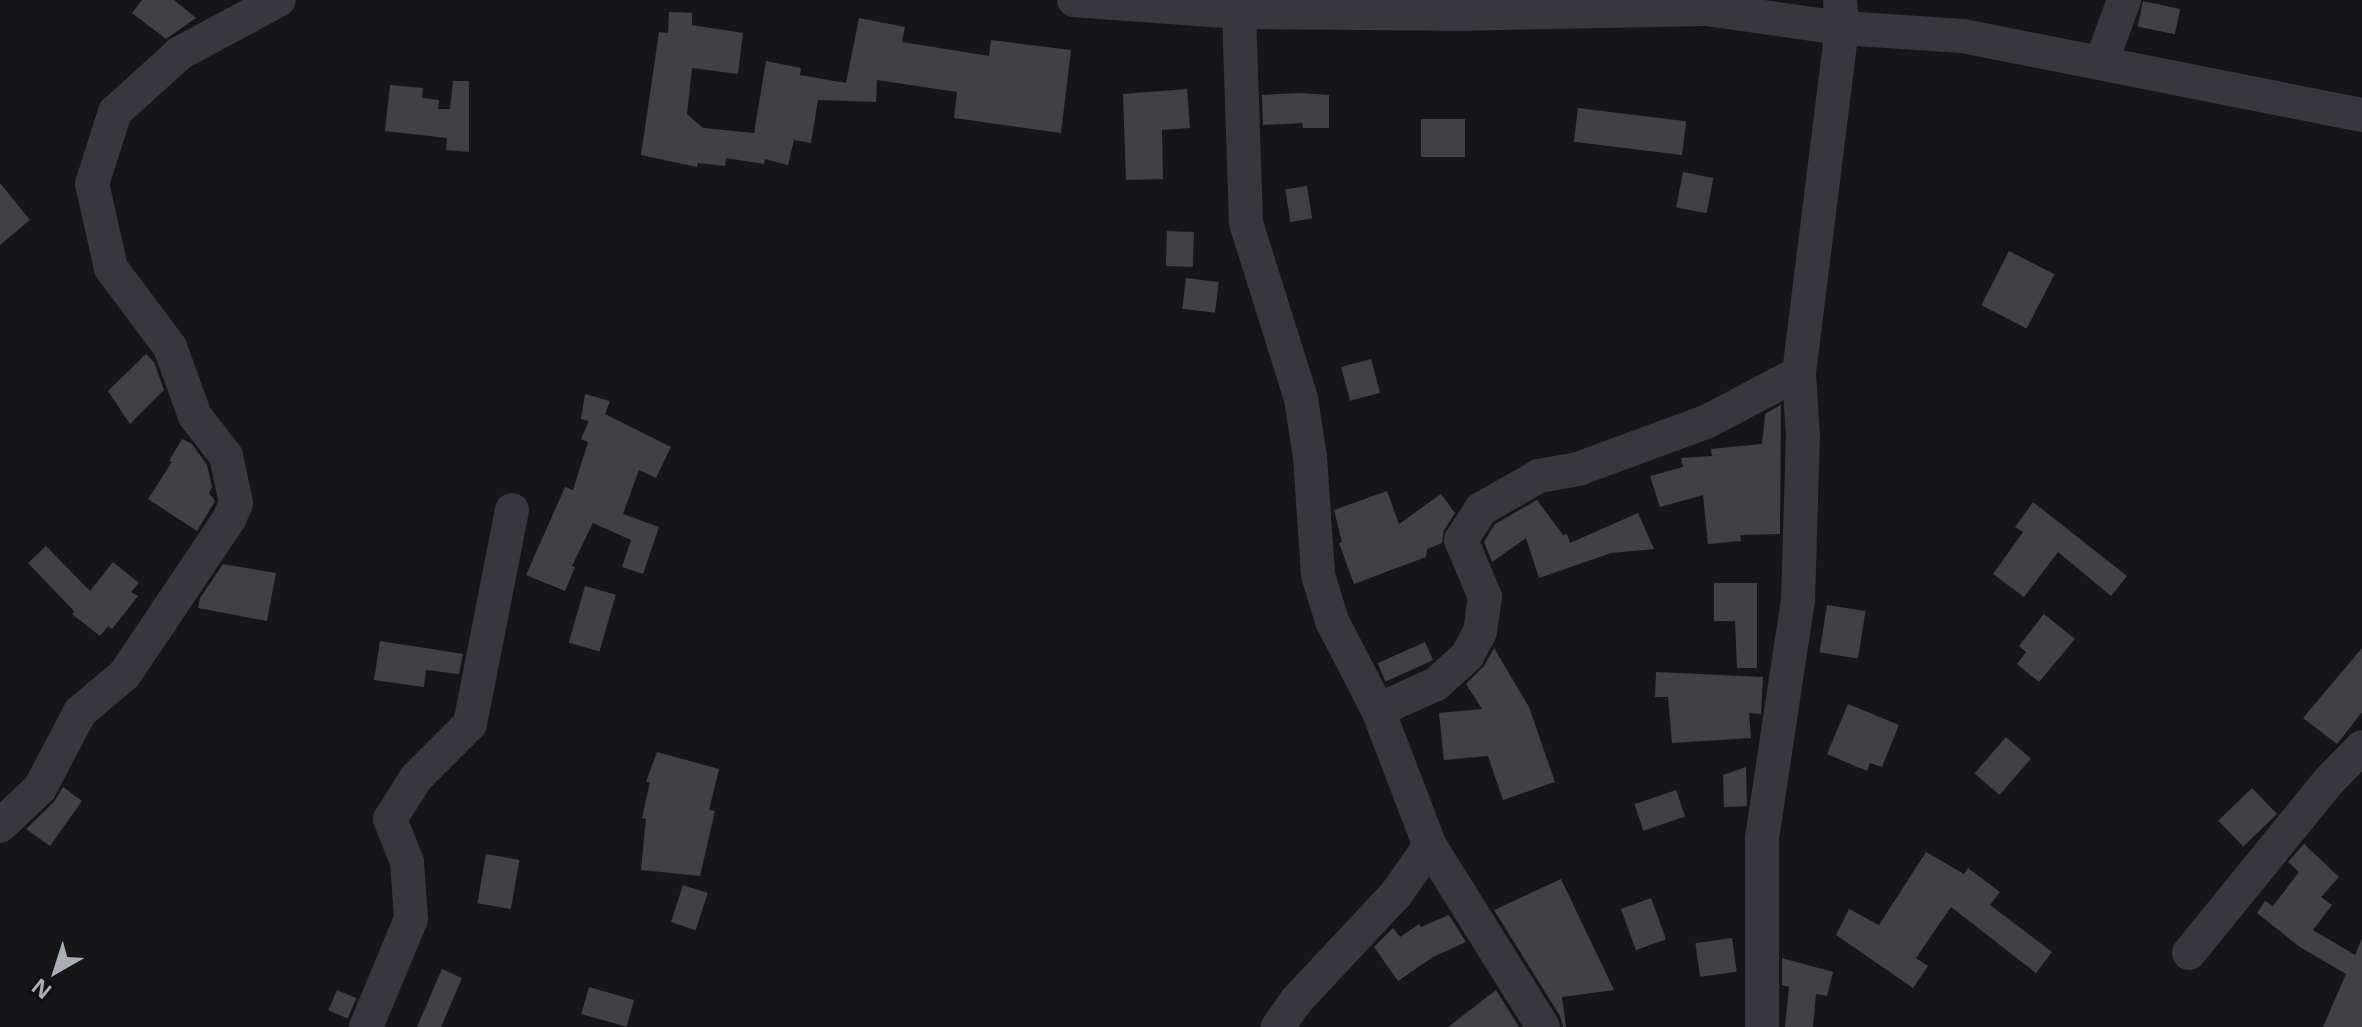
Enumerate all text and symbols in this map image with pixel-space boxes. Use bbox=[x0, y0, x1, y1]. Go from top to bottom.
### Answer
north arrow bbox=[16, 931, 96, 1011]
text: N bbox=[25, 972, 57, 1007]

